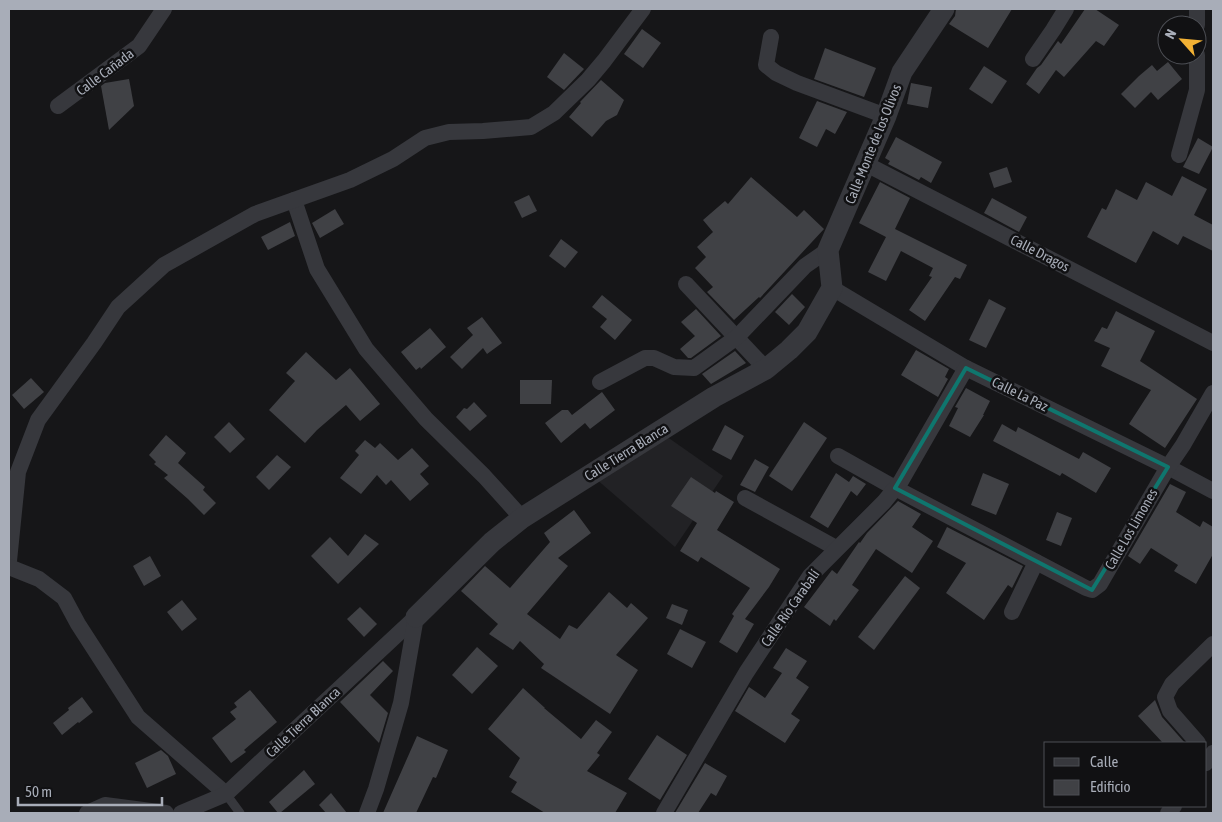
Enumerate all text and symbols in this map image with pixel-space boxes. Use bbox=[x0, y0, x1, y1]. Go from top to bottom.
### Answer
north arrow bbox=[1157, 15, 1207, 65]
text: N bbox=[1161, 27, 1179, 41]
street label: Calle Cañada bbox=[73, 45, 137, 99]
street label: Calle Monte de los Olivos bbox=[842, 82, 904, 206]
street label: Calle Dragos bbox=[1008, 231, 1072, 275]
street label: Calle La Paz bbox=[989, 374, 1051, 414]
street label: Calle Tierra Blanca bbox=[581, 420, 671, 484]
street label: Calle Los Limones bbox=[1101, 486, 1161, 572]
street label: Calle Río Carabalí bbox=[758, 566, 822, 650]
street label: Calle Tierra Blanca bbox=[263, 684, 343, 760]
legend bbox=[1044, 742, 1207, 807]
text: Calle bbox=[1090, 753, 1119, 770]
scale bar bbox=[18, 774, 161, 806]
text: Edificio bbox=[1090, 778, 1131, 795]
text: 50 m bbox=[25, 783, 52, 800]

